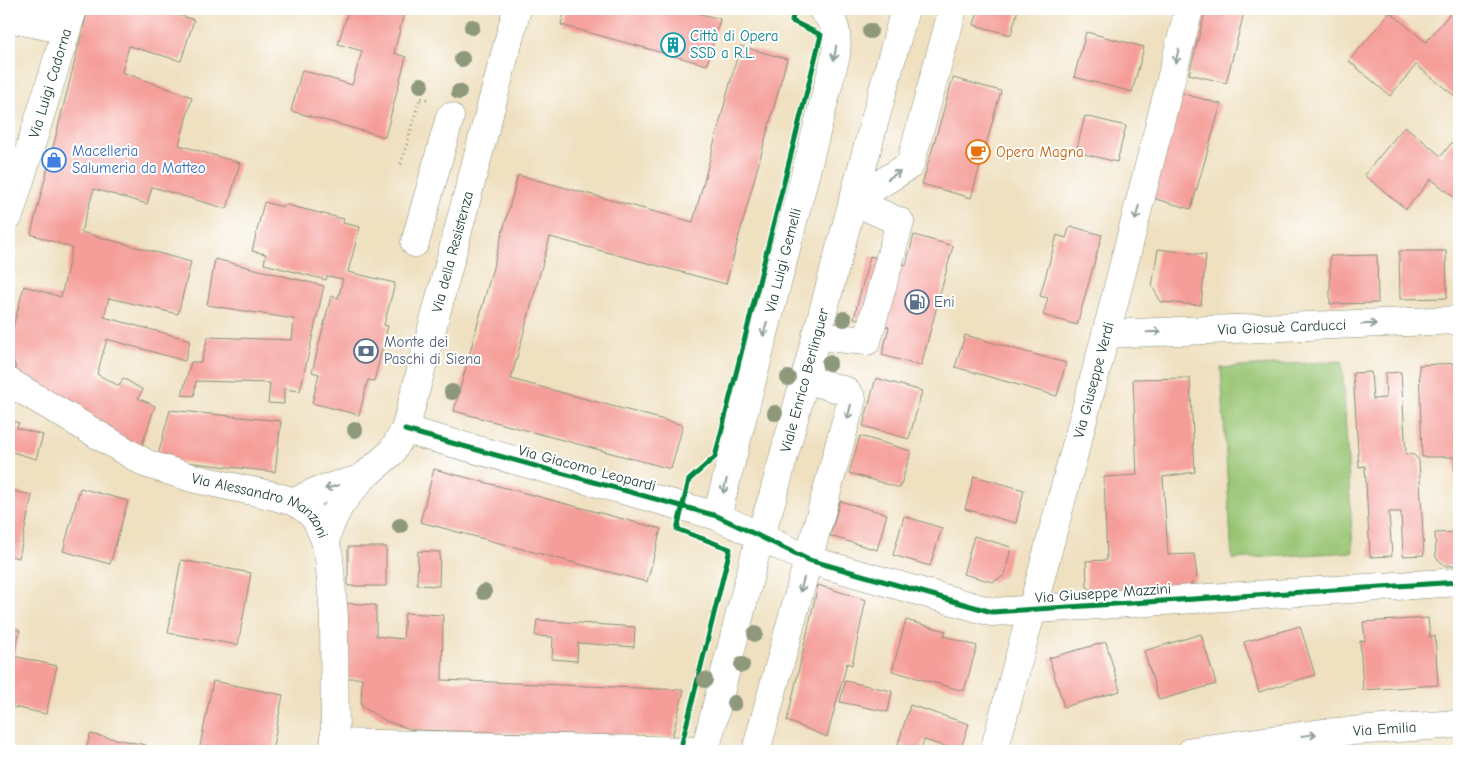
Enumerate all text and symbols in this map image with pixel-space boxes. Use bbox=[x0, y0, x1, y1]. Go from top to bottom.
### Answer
street label: Via Luigi Cadorna bbox=[25, 26, 75, 140]
place label: Città di Opera SSD a R.L. bbox=[690, 27, 778, 62]
building icon: Città di Opera SSD a R.L. bbox=[660, 32, 686, 58]
one-way arrow bbox=[830, 44, 840, 60]
one-way arrow bbox=[1172, 47, 1181, 63]
cafe icon: Opera Magna bbox=[965, 139, 991, 165]
place label: Macelleria Salumeria da Matteo bbox=[72, 142, 206, 177]
place label: Opera Magna bbox=[996, 143, 1084, 161]
shop icon: Macelleria Salumeria da Matteo bbox=[41, 147, 67, 173]
one-way arrow bbox=[887, 169, 901, 179]
street label: Via della Resistenza bbox=[428, 189, 477, 314]
one-way arrow bbox=[1132, 205, 1141, 221]
street label: Via Luigi Gemelli bbox=[761, 206, 805, 315]
fuel station icon: Eni bbox=[904, 289, 930, 315]
place label: Eni bbox=[934, 293, 955, 311]
street label: Viale Enrico Berlinguer bbox=[776, 306, 833, 454]
street label: Via Giosuè Carducci bbox=[1217, 315, 1346, 339]
one-way arrow bbox=[1361, 319, 1377, 328]
one-way arrow bbox=[760, 320, 769, 336]
street label: Via Giuseppe Verdi bbox=[1069, 320, 1118, 440]
one-way arrow bbox=[1146, 327, 1162, 337]
place label: Monte dei Paschi di Siena bbox=[384, 333, 481, 368]
bank icon: Monte dei Paschi di Siena bbox=[353, 338, 379, 364]
one-way arrow bbox=[843, 403, 853, 419]
street label: Via Giacomo Leopardi bbox=[516, 441, 658, 495]
street label: Via Alessandro Manzoni bbox=[190, 469, 332, 541]
one-way arrow bbox=[720, 478, 729, 494]
one-way arrow bbox=[325, 482, 341, 492]
one-way arrow bbox=[796, 577, 806, 593]
street label: Via Giuseppe Mazzini bbox=[1034, 579, 1172, 607]
street label: Via Emilia bbox=[1352, 718, 1417, 740]
one-way arrow bbox=[1301, 730, 1317, 740]

